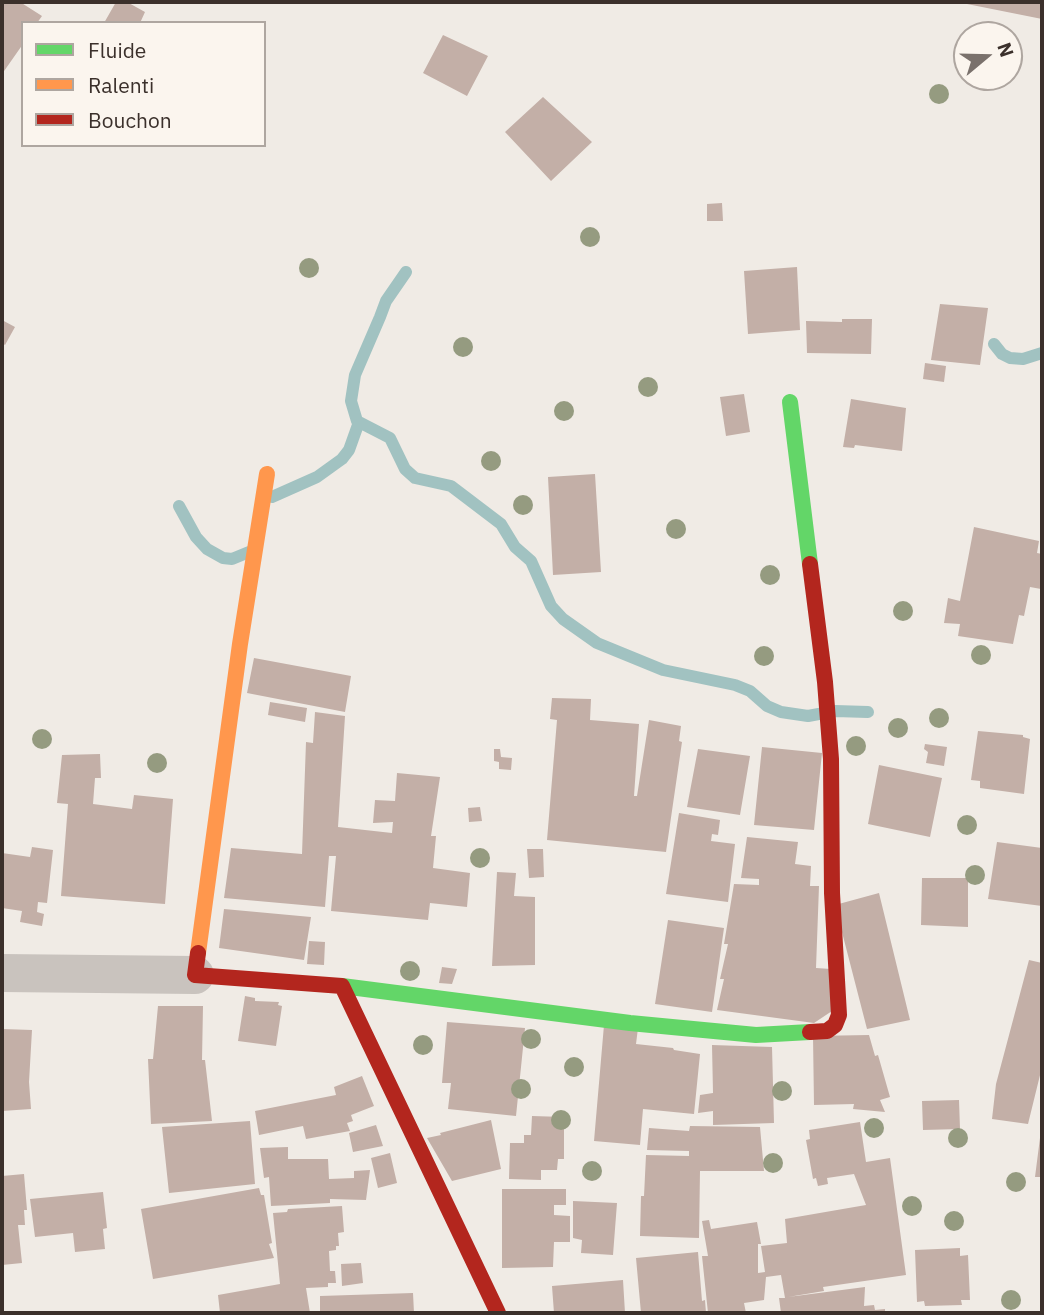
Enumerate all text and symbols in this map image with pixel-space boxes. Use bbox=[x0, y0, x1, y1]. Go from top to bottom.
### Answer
legend bbox=[21, 21, 266, 147]
north arrow bbox=[953, 21, 1023, 91]
text: Fluide bbox=[88, 36, 146, 64]
text: N bbox=[992, 39, 1020, 60]
text: Ralenti bbox=[88, 71, 154, 99]
text: Bouchon bbox=[88, 106, 172, 134]

